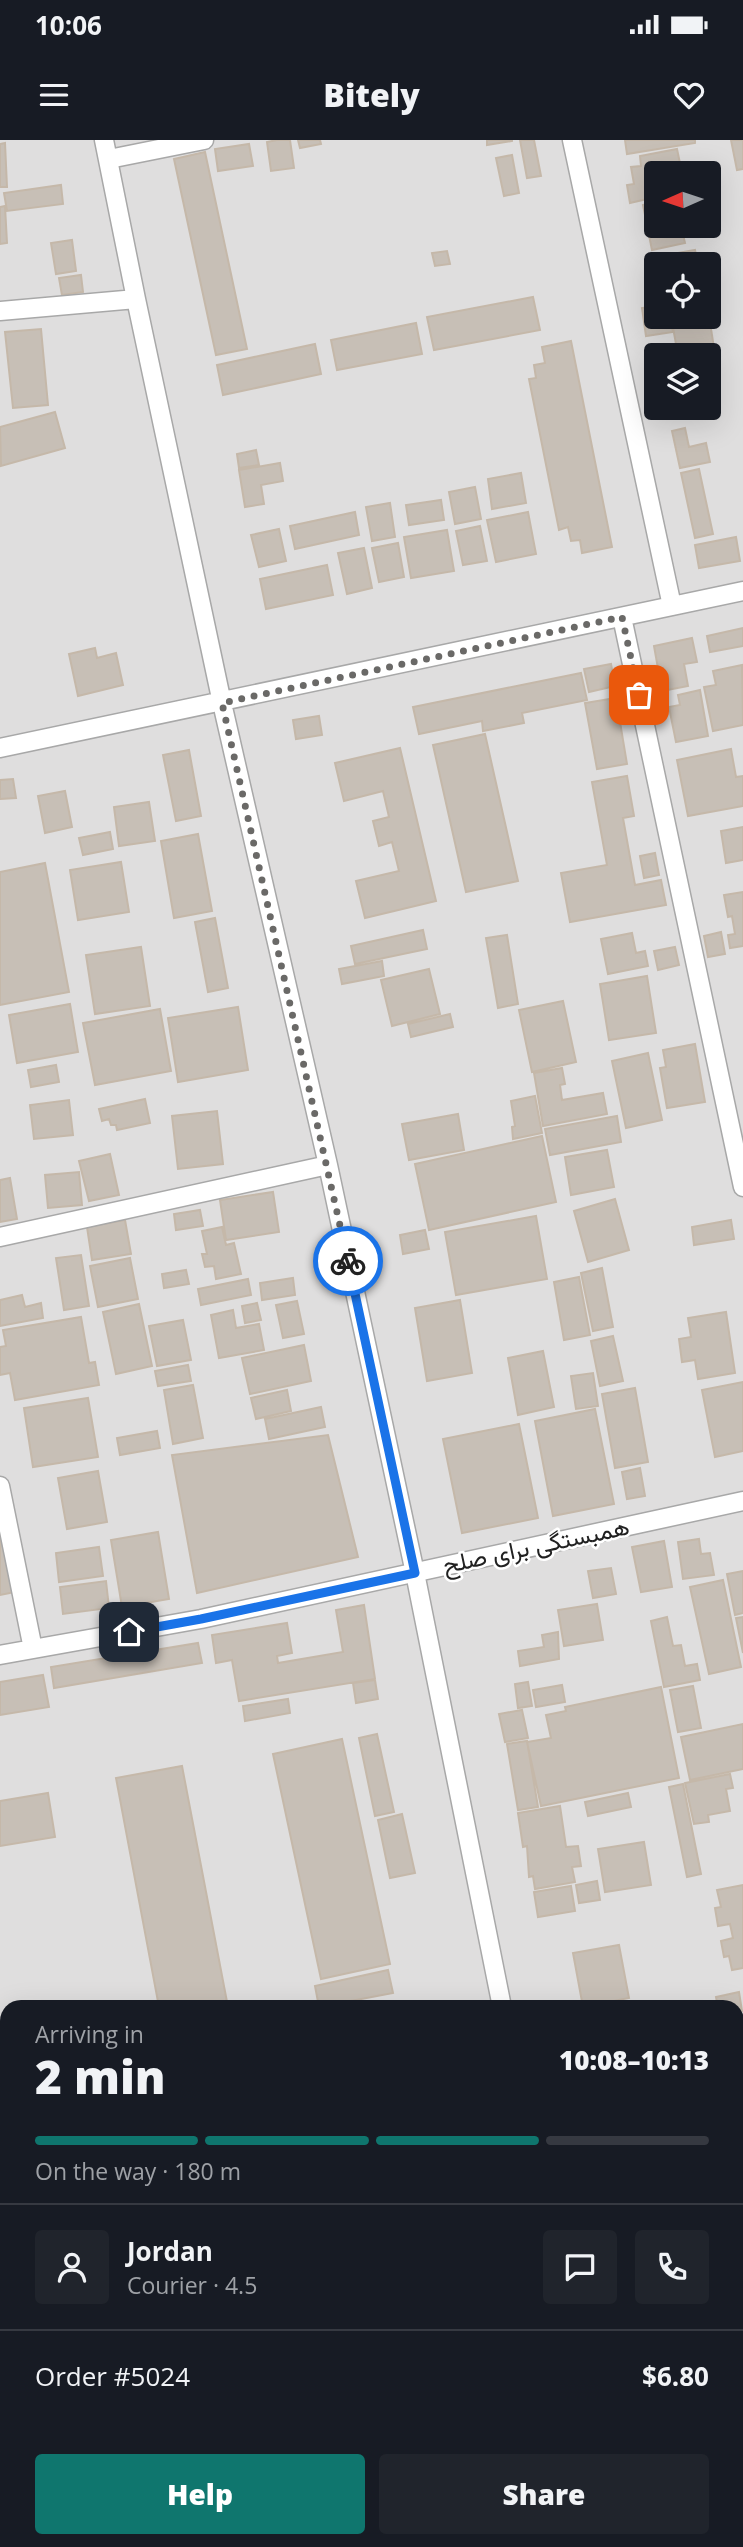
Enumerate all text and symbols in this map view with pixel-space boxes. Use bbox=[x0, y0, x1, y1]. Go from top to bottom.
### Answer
text: 10:06 bbox=[35, 7, 102, 43]
text: Bitely bbox=[323, 73, 420, 116]
icon: menu bbox=[35, 76, 73, 114]
icon: heart bbox=[670, 76, 708, 114]
north arrow bbox=[644, 161, 721, 238]
map controls bbox=[644, 161, 721, 420]
button: locate bbox=[644, 252, 721, 329]
button: layers bbox=[644, 343, 721, 420]
pin bbox=[609, 665, 669, 725]
icon: bag bbox=[620, 676, 658, 714]
courier bbox=[313, 1226, 383, 1296]
icon: bike bbox=[329, 1242, 367, 1280]
street label: همبستگی برای صلح bbox=[439, 1509, 632, 1582]
pin bbox=[99, 1602, 159, 1662]
icon: home bbox=[110, 1613, 148, 1651]
text: Arriving in bbox=[35, 2018, 144, 2050]
text: 10:08–10:13 bbox=[559, 2042, 709, 2078]
text: 2 min bbox=[35, 2045, 166, 2107]
text: On the way · 180 m bbox=[35, 2155, 241, 2187]
button: person bbox=[35, 2230, 109, 2304]
button: chat bbox=[543, 2230, 617, 2304]
button: phone bbox=[635, 2230, 709, 2304]
text: Jordan bbox=[127, 2233, 213, 2269]
text: Courier · 4.5 bbox=[127, 2269, 257, 2301]
text: Order #5024 bbox=[35, 2358, 190, 2394]
text: $6.80 bbox=[642, 2358, 709, 2394]
button: Help bbox=[35, 2454, 365, 2534]
button: Share bbox=[379, 2454, 709, 2534]

